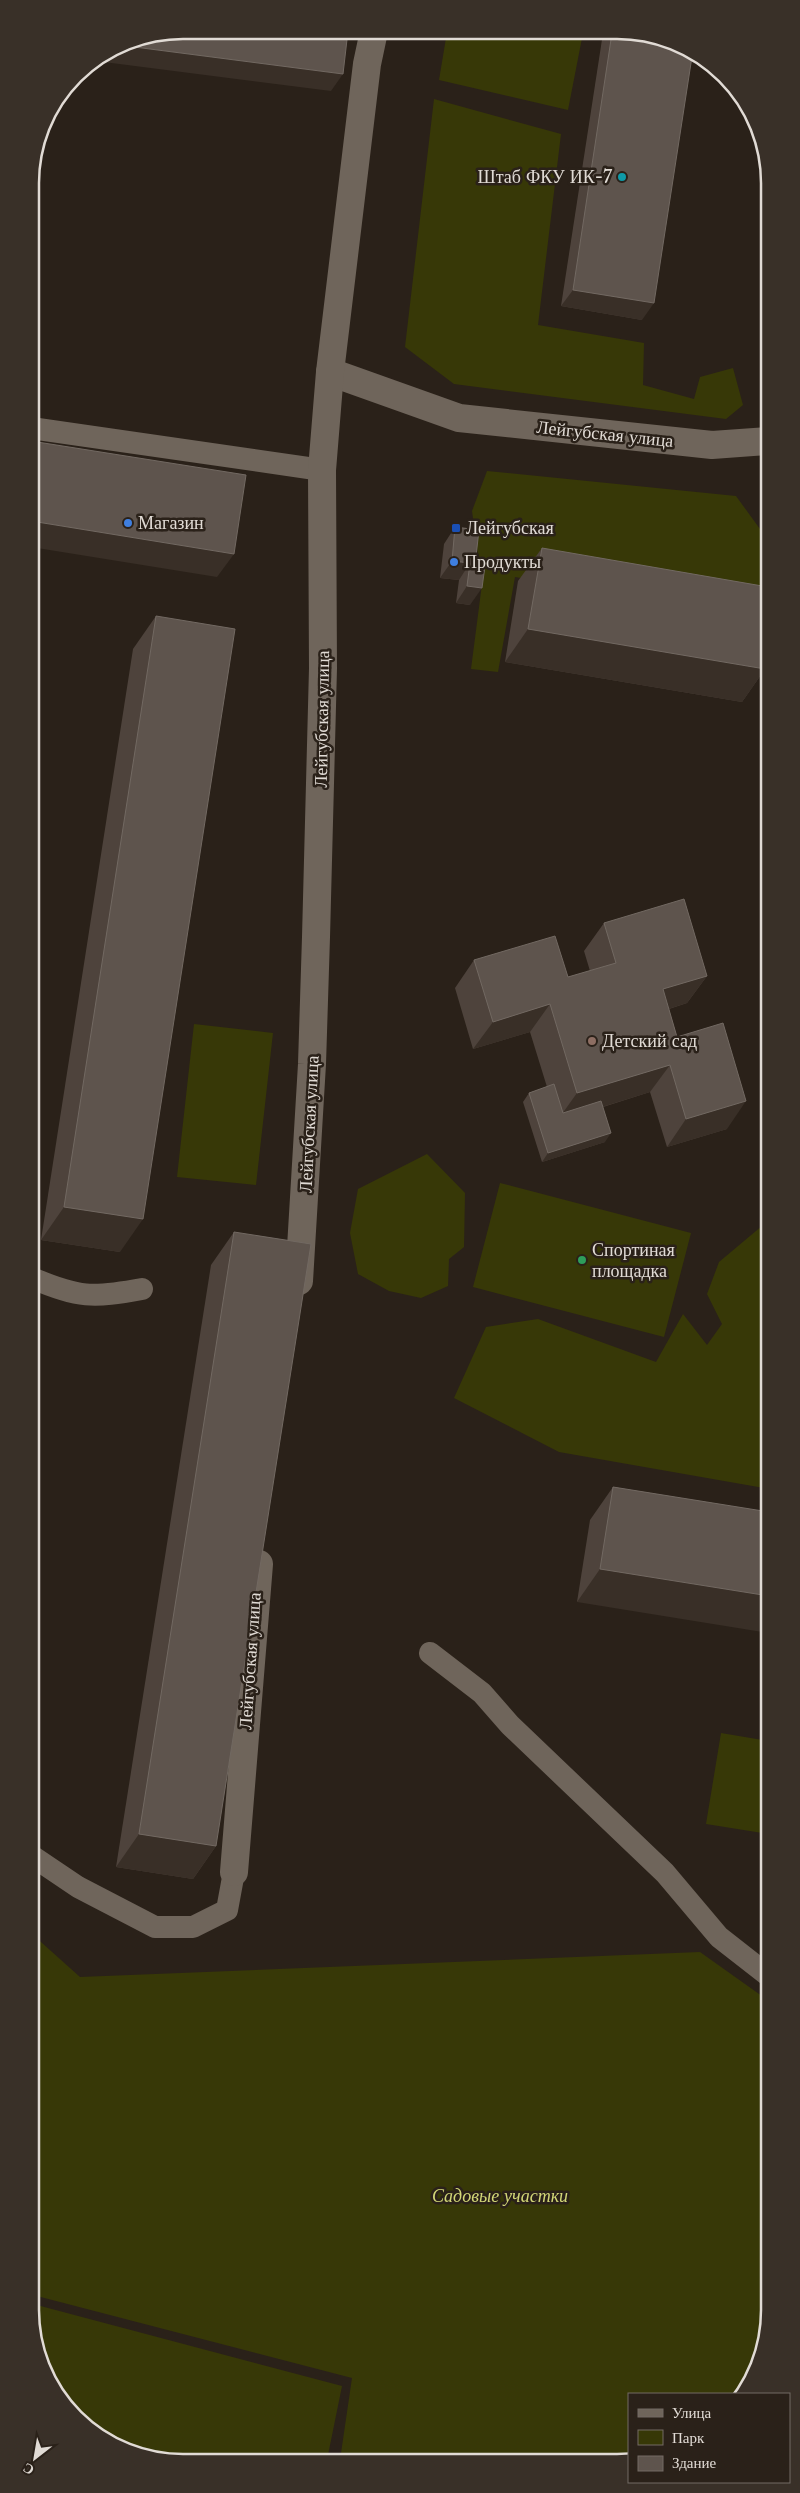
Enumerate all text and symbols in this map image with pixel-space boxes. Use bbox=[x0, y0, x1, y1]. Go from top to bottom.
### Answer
place label: Штаб ФКУ ИК-7 bbox=[477, 166, 613, 188]
marker: Штаб ФКУ ИК-7 bbox=[616, 171, 628, 183]
street label: Лейгубская улица bbox=[536, 416, 674, 452]
place label: Магазин bbox=[138, 512, 204, 534]
marker: Магазин bbox=[122, 517, 134, 529]
place label: Лейгубская bbox=[466, 517, 554, 539]
marker: Лейгубская bbox=[450, 522, 462, 534]
place label: Продукты bbox=[464, 551, 541, 573]
marker: Продукты bbox=[448, 556, 460, 568]
street label: Лейгубская улица bbox=[310, 650, 334, 788]
place label: Детский сад bbox=[602, 1030, 697, 1052]
marker: Детский сад bbox=[586, 1035, 598, 1047]
street label: Лейгубская улица bbox=[294, 1055, 324, 1193]
place label: Спортиная площадка bbox=[592, 1239, 675, 1282]
marker: Спортиная площадка bbox=[576, 1254, 588, 1266]
street label: Лейгубская улица bbox=[234, 1592, 266, 1730]
park label: Садовые участки bbox=[432, 2185, 568, 2207]
legend bbox=[628, 2393, 790, 2483]
text: Улица bbox=[672, 2403, 711, 2422]
text: Парк bbox=[672, 2428, 705, 2447]
north arrow bbox=[10, 2433, 60, 2483]
text: Здание bbox=[672, 2453, 716, 2472]
text: С bbox=[19, 2459, 37, 2479]

